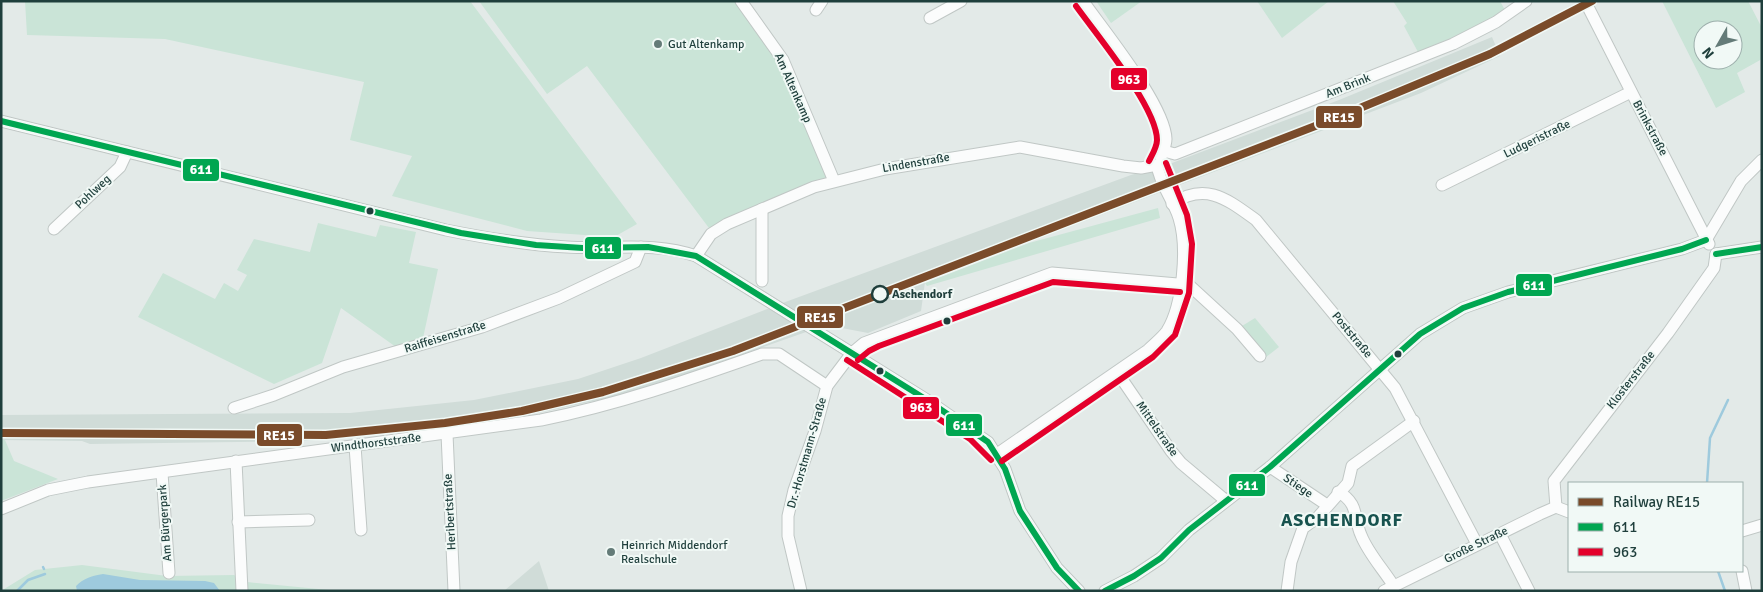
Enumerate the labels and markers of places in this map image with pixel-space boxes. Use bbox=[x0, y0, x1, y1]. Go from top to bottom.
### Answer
place label: Gut Altenkamp bbox=[668, 37, 744, 52]
marker: Gut Altenkamp bbox=[652, 38, 664, 50]
unlabelled marker bbox=[365, 206, 375, 216]
marker: Aschendorf bbox=[871, 285, 889, 303]
place label: Aschendorf bbox=[892, 287, 953, 302]
unlabelled marker bbox=[942, 316, 952, 326]
unlabelled marker bbox=[1393, 349, 1403, 359]
unlabelled marker bbox=[875, 366, 885, 376]
place label: Heinrich Middendorf Realschule bbox=[621, 538, 728, 567]
marker: Heinrich Middendorf Realschule bbox=[605, 546, 617, 558]

